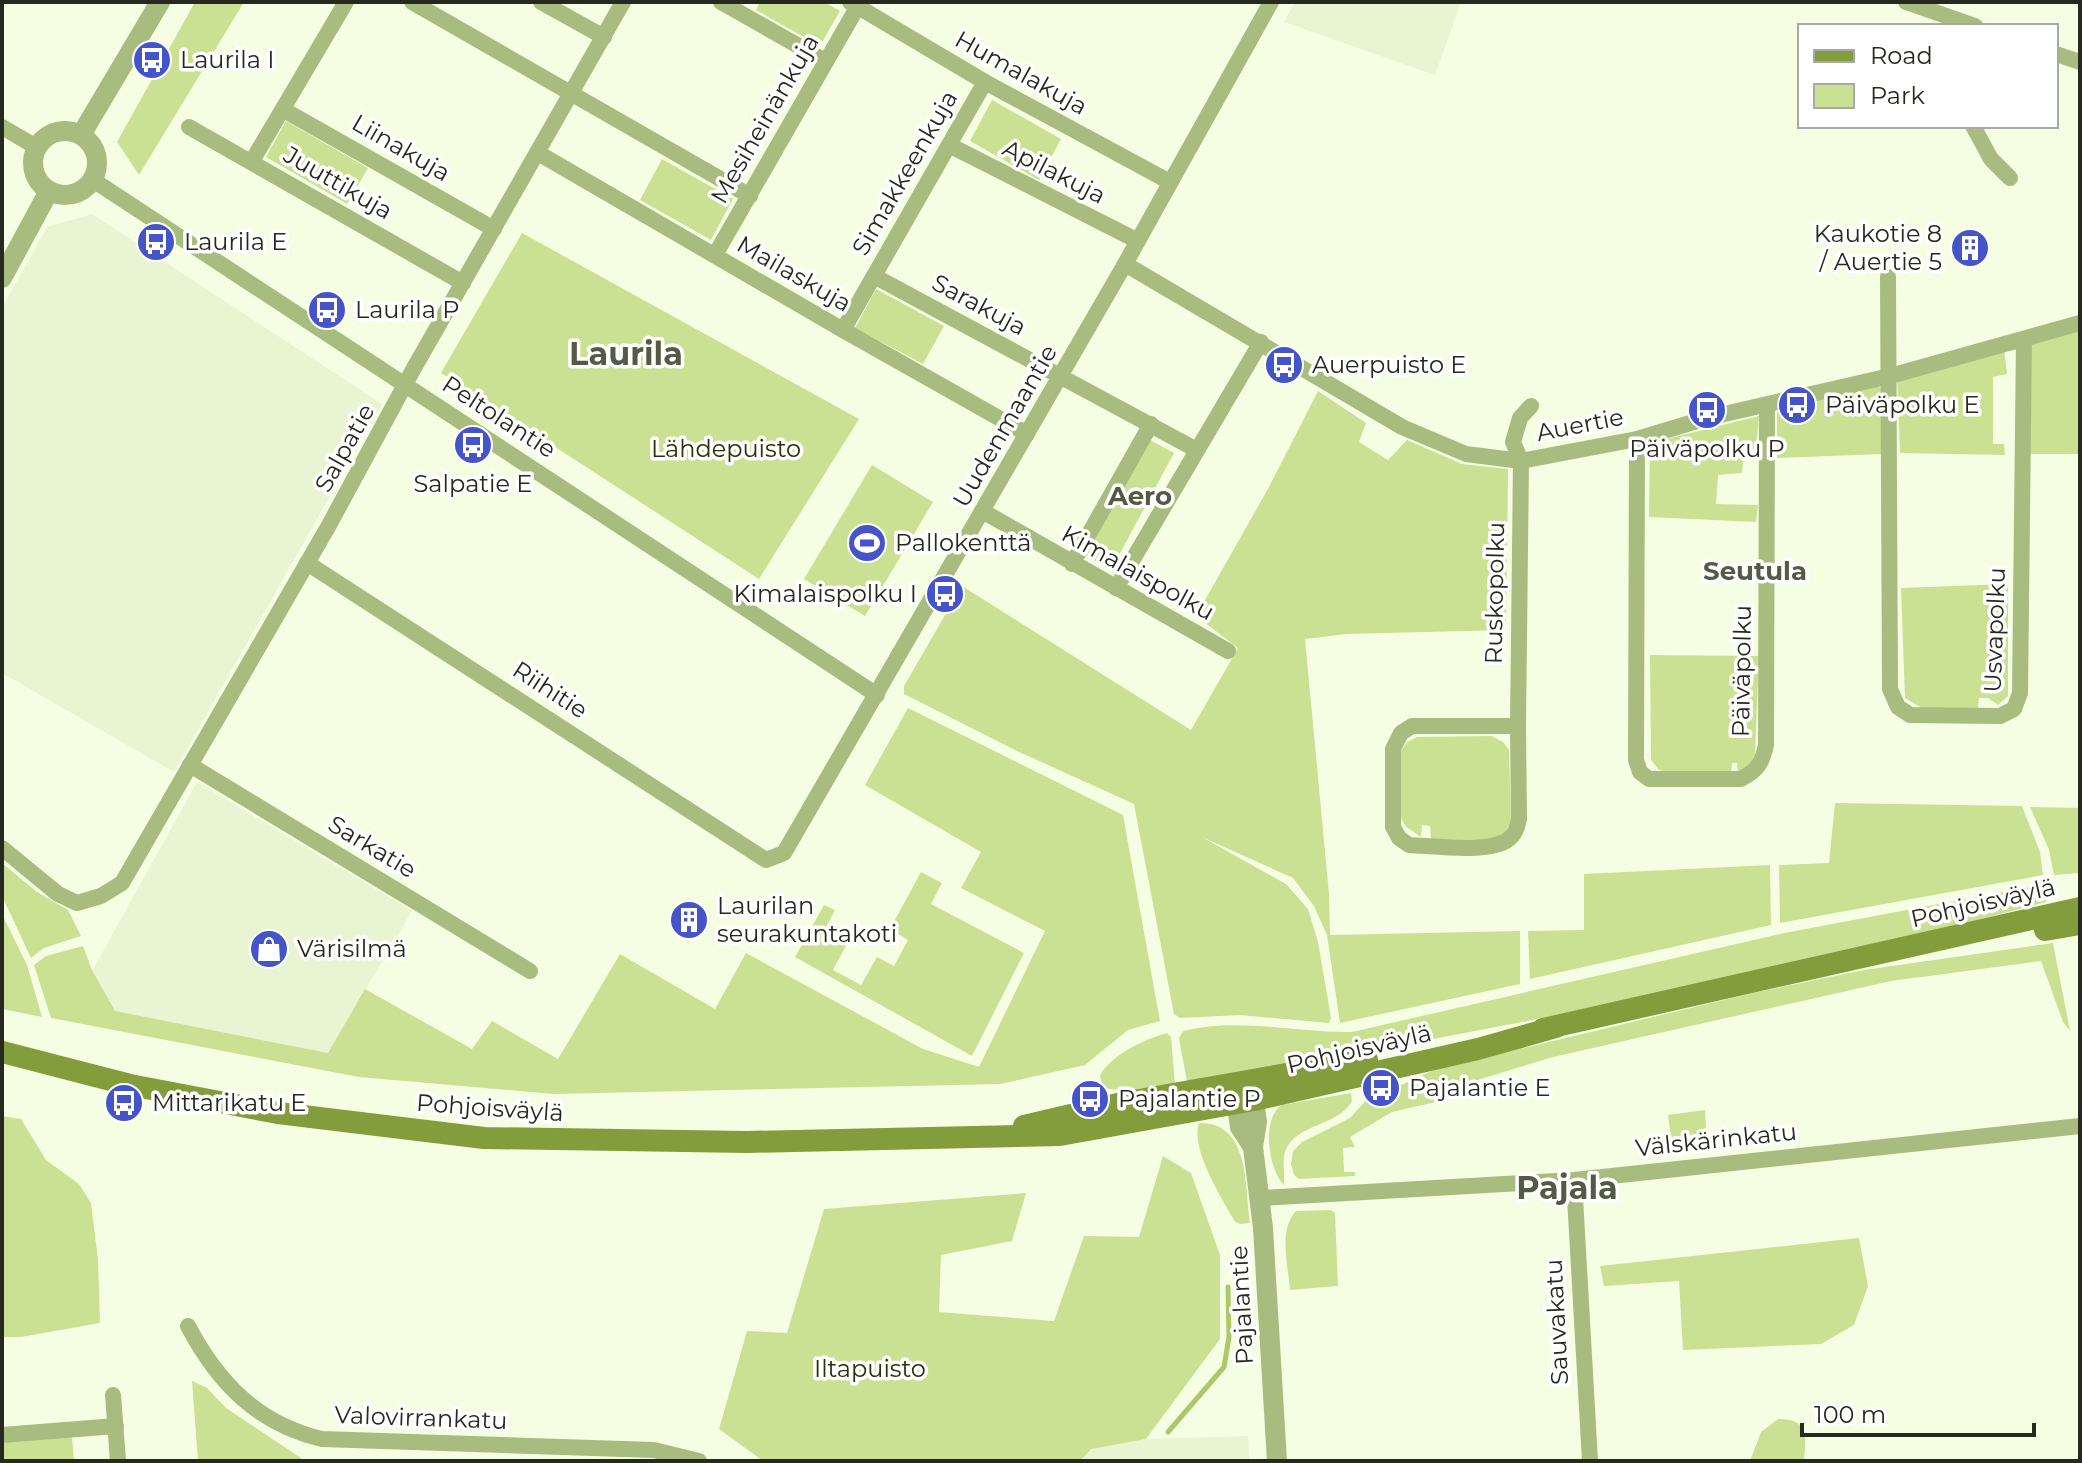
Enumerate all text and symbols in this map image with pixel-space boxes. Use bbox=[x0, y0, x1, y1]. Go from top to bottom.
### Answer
street label: Humalakuja bbox=[950, 24, 1092, 121]
legend bbox=[1798, 24, 2058, 128]
street label: Mesiheinänkuja bbox=[704, 29, 825, 208]
bus stop icon: Laurila I bbox=[131, 39, 173, 81]
text: Road bbox=[1870, 41, 1933, 70]
place label: Laurila I bbox=[180, 45, 274, 74]
text: Park bbox=[1870, 81, 1925, 110]
street label: Simakkeenkuja bbox=[846, 85, 963, 260]
street label: Liinakuja bbox=[347, 108, 455, 187]
street label: Apilakuja bbox=[998, 133, 1110, 210]
street label: Juuttikuja bbox=[278, 139, 398, 225]
place label: Kaukotie 8 / Auertie 5 bbox=[1814, 219, 1942, 276]
bus stop icon: Laurila E bbox=[135, 221, 177, 263]
place label: Laurila E bbox=[184, 227, 287, 256]
building icon: Kaukotie 8 / Auertie 5 bbox=[1949, 227, 1991, 269]
street label: Mailaskuja bbox=[732, 229, 856, 318]
street label: Sarakuja bbox=[927, 268, 1031, 341]
bus stop icon: Laurila P bbox=[306, 289, 348, 331]
place label: Laurila P bbox=[355, 295, 459, 324]
district label: Laurila bbox=[569, 334, 683, 373]
street label: Uudenmaantie bbox=[946, 339, 1063, 512]
bus stop icon: Auerpuisto E bbox=[1263, 344, 1305, 386]
place label: Auerpuisto E bbox=[1312, 350, 1466, 379]
street label: Peltolantie bbox=[437, 369, 561, 464]
bus stop icon: Päiväpolku E bbox=[1776, 384, 1818, 426]
bus stop icon: Päiväpolku P bbox=[1686, 389, 1728, 431]
place label: Päiväpolku E bbox=[1825, 390, 1980, 419]
street label: Salpatie bbox=[309, 399, 381, 497]
street label: Auertie bbox=[1534, 402, 1626, 447]
bus stop icon: Salpatie E bbox=[452, 424, 494, 466]
park label: Lähdepuisto bbox=[651, 434, 801, 463]
place label: Päiväpolku P bbox=[1629, 434, 1785, 463]
place label: Salpatie E bbox=[414, 469, 532, 498]
district label: Aero bbox=[1107, 480, 1172, 512]
street label: Kimalaispolku bbox=[1057, 519, 1220, 626]
sports icon: Pallokenttä bbox=[846, 522, 888, 564]
street label: Ruskopolku bbox=[1479, 522, 1510, 664]
place label: Pallokenttä bbox=[895, 528, 1031, 557]
district label: Seutula bbox=[1703, 555, 1807, 587]
street label: Usvapolku bbox=[1978, 567, 2011, 693]
bus stop icon: Kimalaispolku I bbox=[924, 573, 966, 615]
place label: Kimalaispolku I bbox=[734, 579, 917, 608]
street label: Päiväpolku bbox=[1726, 605, 1757, 737]
street label: Riihitie bbox=[507, 655, 593, 724]
street label: Sarkatie bbox=[323, 809, 421, 884]
street label: Pohjoisväylä bbox=[1908, 872, 2058, 933]
place label: Laurilan seurakuntakoti bbox=[717, 891, 897, 948]
building icon: Laurilan seurakuntakoti bbox=[668, 899, 710, 941]
shop icon: Värisilmä bbox=[248, 928, 290, 970]
place label: Värisilmä bbox=[297, 934, 407, 963]
street label: Pohjoisväylä bbox=[1284, 1018, 1434, 1079]
bus stop icon: Pajalantie E bbox=[1360, 1067, 1402, 1109]
place label: Pajalantie E bbox=[1409, 1073, 1551, 1102]
bus stop icon: Pajalantie P bbox=[1069, 1078, 1111, 1120]
bus stop icon: Mittarikatu E bbox=[103, 1082, 145, 1124]
place label: Pajalantie P bbox=[1118, 1084, 1261, 1113]
place label: Mittarikatu E bbox=[152, 1088, 306, 1117]
street label: Pohjoisväylä bbox=[415, 1088, 565, 1127]
street label: Välskärinkatu bbox=[1634, 1117, 1798, 1162]
district label: Pajala bbox=[1516, 1168, 1618, 1207]
street label: Pajalantie bbox=[1224, 1245, 1259, 1365]
street label: Sauvakatu bbox=[1539, 1258, 1574, 1386]
park label: Iltapuisto bbox=[814, 1354, 926, 1383]
scale bar bbox=[1802, 1387, 2034, 1437]
street label: Valovirrankatu bbox=[334, 1400, 508, 1435]
text: 100 m bbox=[1814, 1400, 1886, 1429]

